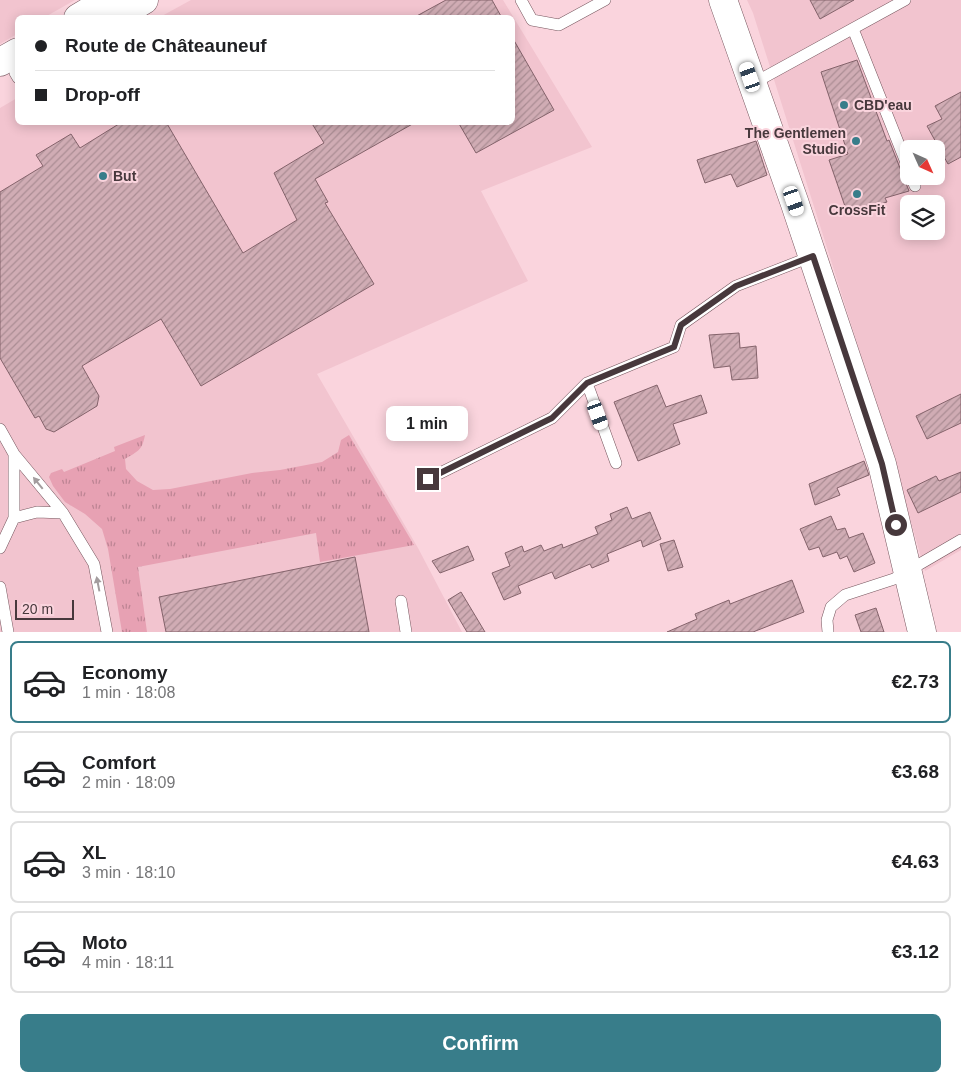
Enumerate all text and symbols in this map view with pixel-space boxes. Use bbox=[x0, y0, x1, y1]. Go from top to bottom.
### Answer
text: Route de Châteauneuf bbox=[65, 35, 267, 56]
car bbox=[738, 60, 761, 94]
text: Drop-off bbox=[65, 84, 140, 105]
place label: CBD'eau bbox=[854, 97, 912, 113]
marker: CBD'eau bbox=[838, 99, 850, 111]
place label: The Gentlemen Studio bbox=[745, 125, 846, 157]
marker: The Gentlemen Studio bbox=[850, 135, 862, 147]
north arrow bbox=[900, 140, 945, 185]
map controls bbox=[900, 140, 945, 240]
place label: But bbox=[113, 168, 137, 184]
marker: But bbox=[97, 170, 109, 182]
car bbox=[782, 184, 805, 218]
marker: CrossFit bbox=[851, 188, 863, 200]
button: layers bbox=[900, 195, 945, 240]
place label: CrossFit bbox=[829, 202, 886, 218]
car bbox=[585, 398, 610, 432]
callout: 1 min bbox=[387, 406, 469, 442]
text: 1 min bbox=[406, 415, 448, 432]
route end bbox=[417, 468, 439, 490]
one-way arrow bbox=[33, 477, 44, 490]
route start bbox=[885, 514, 907, 536]
one-way arrow bbox=[94, 577, 102, 592]
scale bar bbox=[15, 597, 74, 620]
text: 20 m bbox=[22, 601, 53, 617]
icon: car bbox=[22, 660, 67, 705]
text: Economy bbox=[82, 662, 168, 683]
text: €2.73 bbox=[891, 671, 939, 692]
text: 1 min · 18:08 bbox=[82, 684, 175, 701]
icon: car bbox=[22, 750, 67, 795]
text: Comfort bbox=[82, 752, 156, 773]
text: €3.68 bbox=[891, 761, 939, 782]
text: 2 min · 18:09 bbox=[82, 774, 175, 791]
icon: car bbox=[22, 840, 67, 885]
text: XL bbox=[82, 842, 106, 863]
text: €4.63 bbox=[891, 851, 939, 872]
text: 3 min · 18:10 bbox=[82, 864, 175, 881]
icon: car bbox=[22, 930, 67, 975]
text: Moto bbox=[82, 932, 127, 953]
text: €3.12 bbox=[891, 941, 939, 962]
text: 4 min · 18:11 bbox=[82, 954, 174, 971]
button: Confirm bbox=[20, 1014, 941, 1072]

